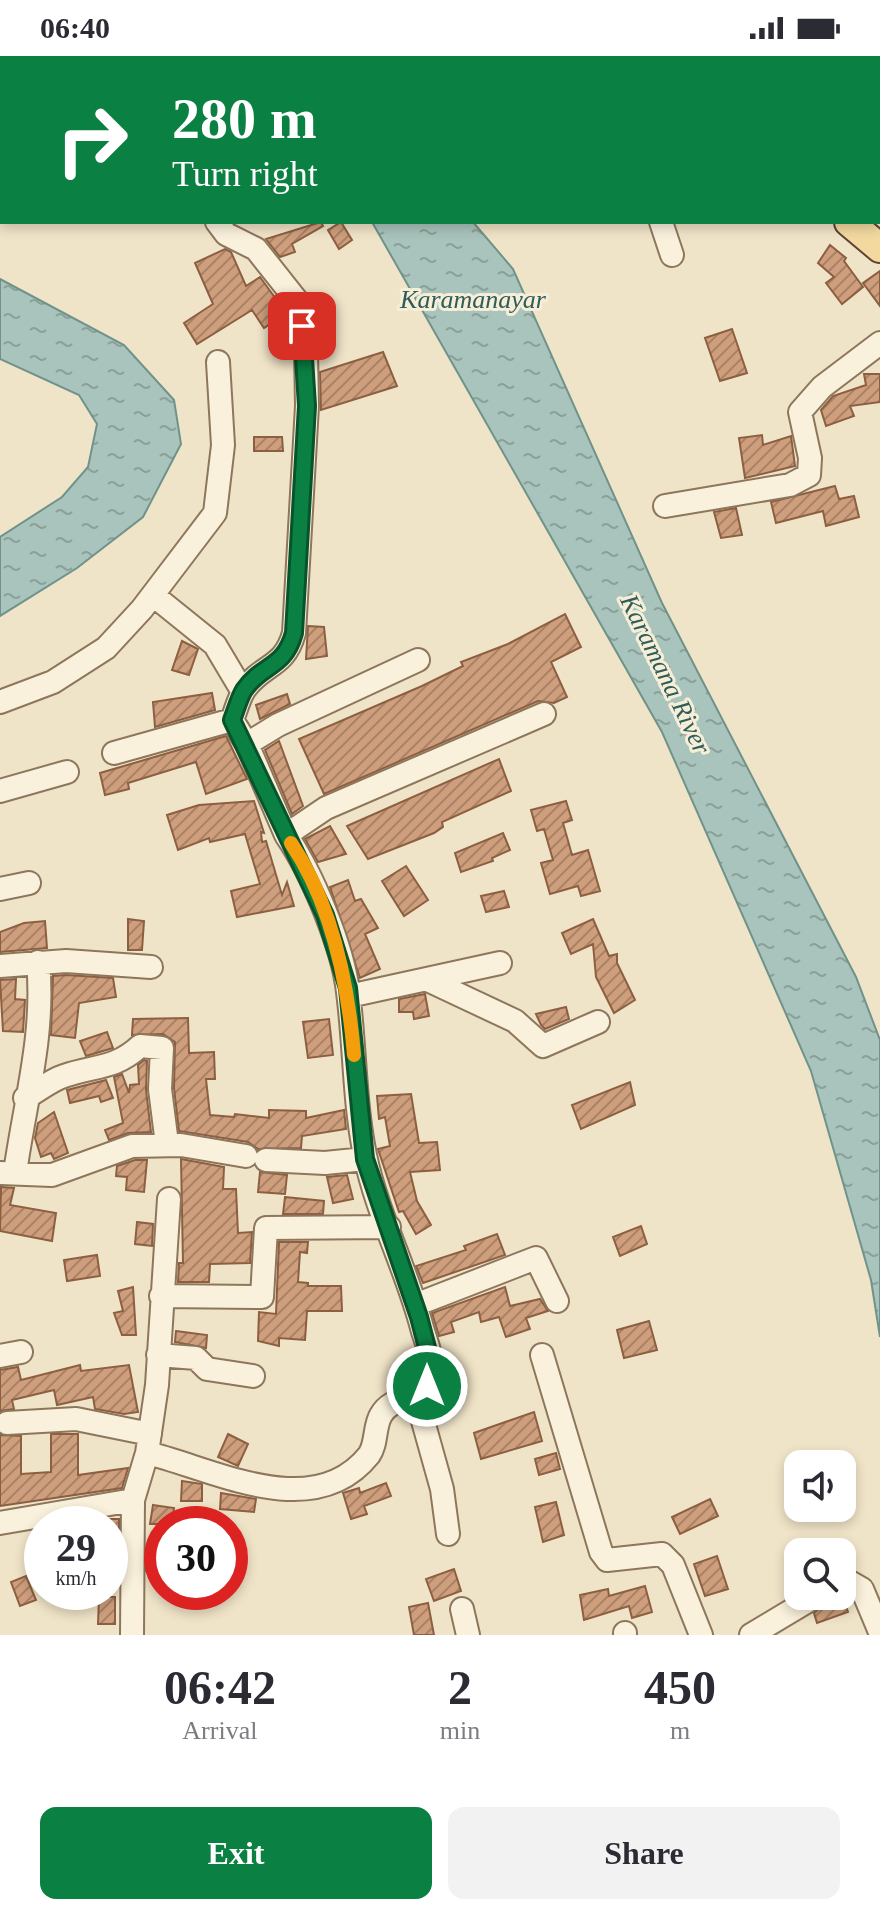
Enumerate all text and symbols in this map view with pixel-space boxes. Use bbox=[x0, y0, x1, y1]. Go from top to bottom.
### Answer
text: 06:40 bbox=[40, 11, 110, 44]
icon: right bbox=[40, 88, 144, 192]
text: 280 m bbox=[172, 88, 317, 150]
text: Turn right bbox=[172, 154, 318, 194]
water label: Karamanayar bbox=[399, 285, 547, 314]
pin bbox=[268, 292, 336, 360]
icon: arrive bbox=[280, 304, 324, 348]
water label: Karamana River bbox=[614, 589, 717, 760]
position arrow bbox=[385, 1344, 469, 1428]
map controls bbox=[784, 1450, 856, 1610]
button: sound bbox=[784, 1450, 856, 1522]
speed limit sign: 30 bbox=[144, 1506, 248, 1610]
text: 29 bbox=[56, 1525, 96, 1570]
button: search bbox=[784, 1538, 856, 1610]
text: km/h bbox=[55, 1567, 97, 1589]
text: 06:42 bbox=[164, 1661, 276, 1714]
text: 2 bbox=[448, 1661, 472, 1714]
text: 450 bbox=[644, 1661, 716, 1714]
text: Arrival bbox=[182, 1716, 257, 1745]
text: min bbox=[440, 1716, 480, 1745]
text: m bbox=[670, 1716, 690, 1745]
button: Exit bbox=[40, 1807, 432, 1899]
button: Share bbox=[448, 1807, 840, 1899]

